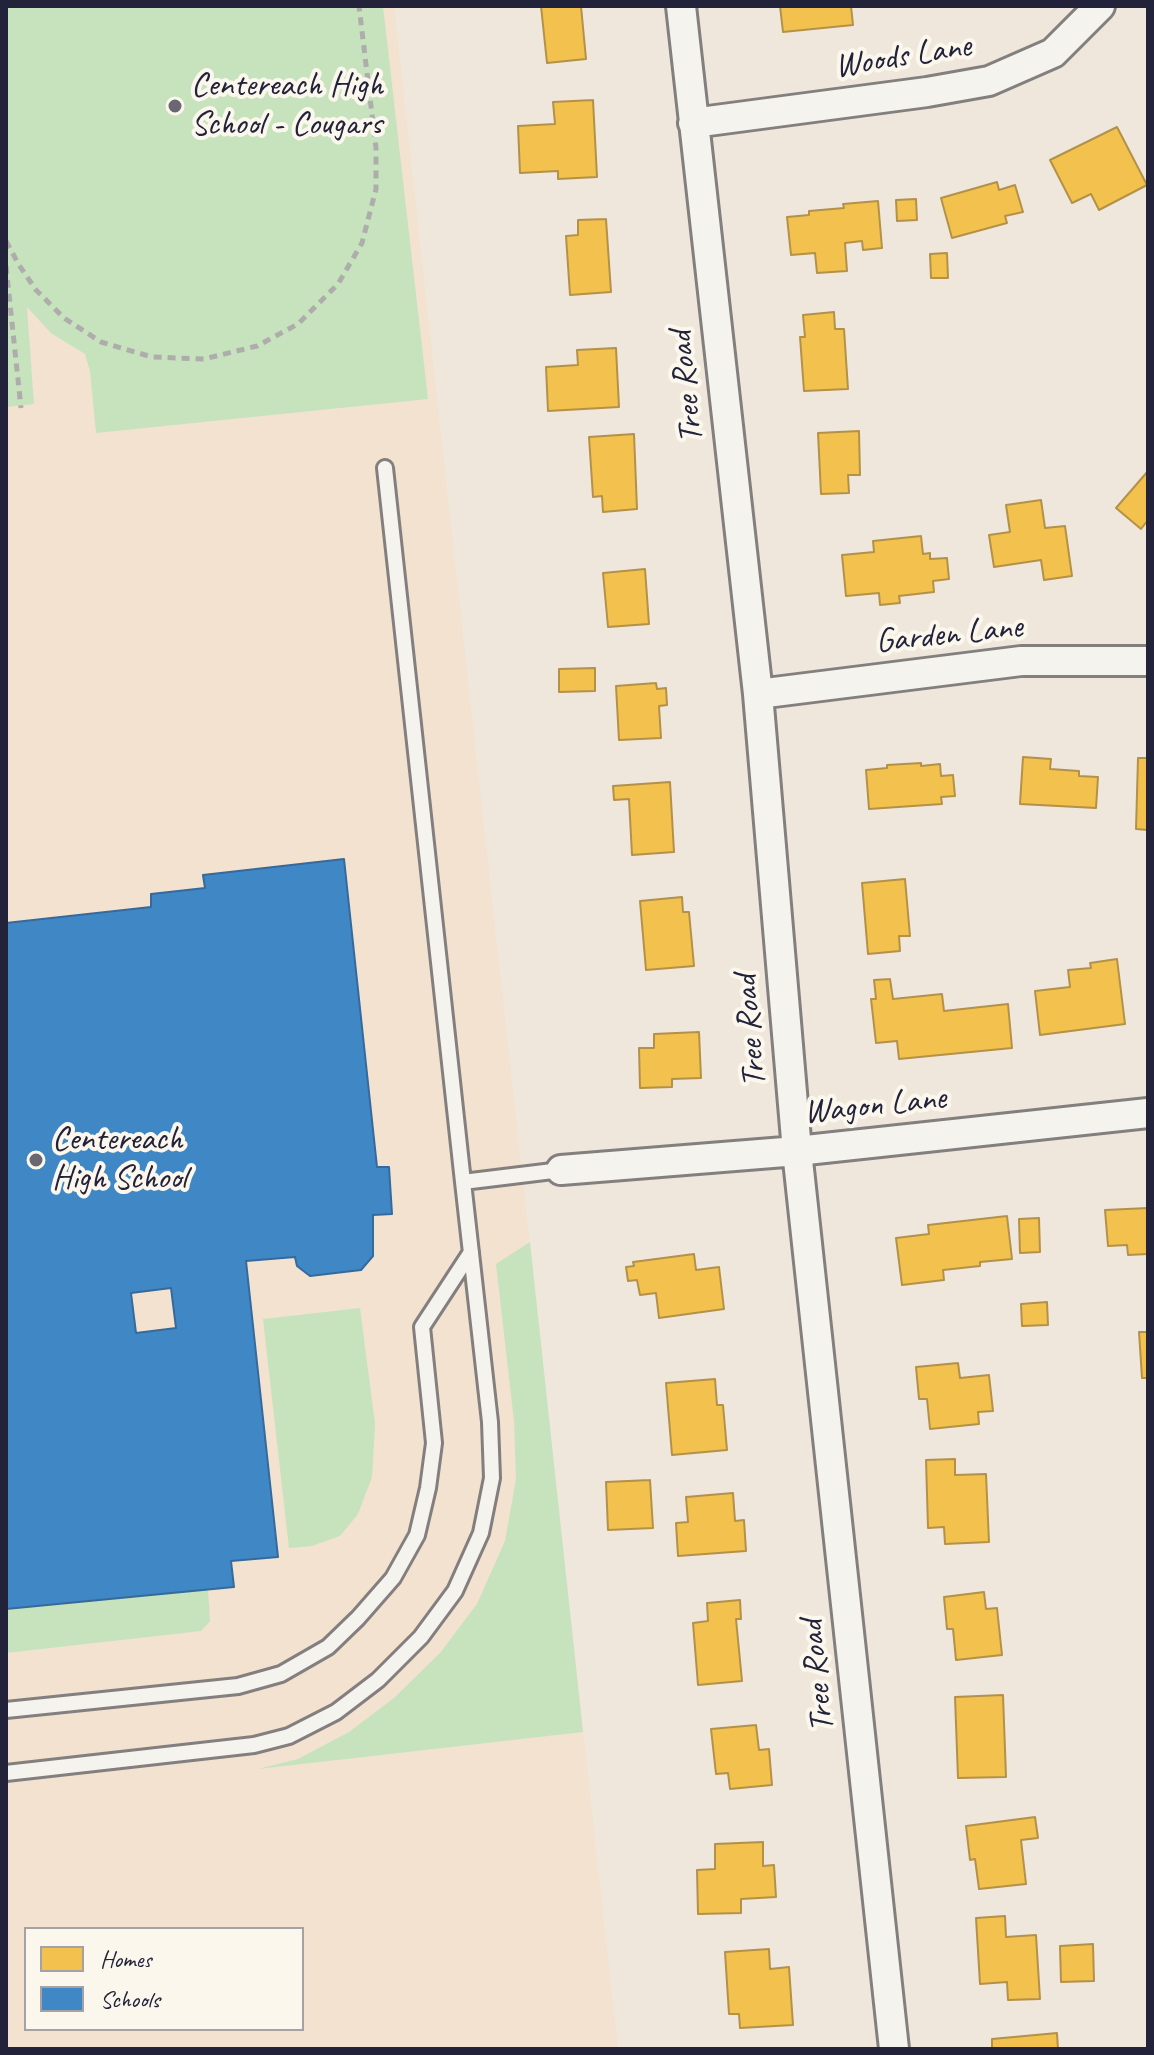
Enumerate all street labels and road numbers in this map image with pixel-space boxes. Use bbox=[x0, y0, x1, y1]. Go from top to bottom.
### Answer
street label: Woods Lane bbox=[832, 26, 974, 88]
street label: Tree Road bbox=[661, 329, 713, 445]
street label: Garden Lane bbox=[874, 607, 1024, 663]
street label: Tree Road bbox=[726, 973, 776, 1089]
street label: Wagon Lane bbox=[802, 1078, 948, 1134]
street label: Tree Road bbox=[792, 1618, 844, 1734]

